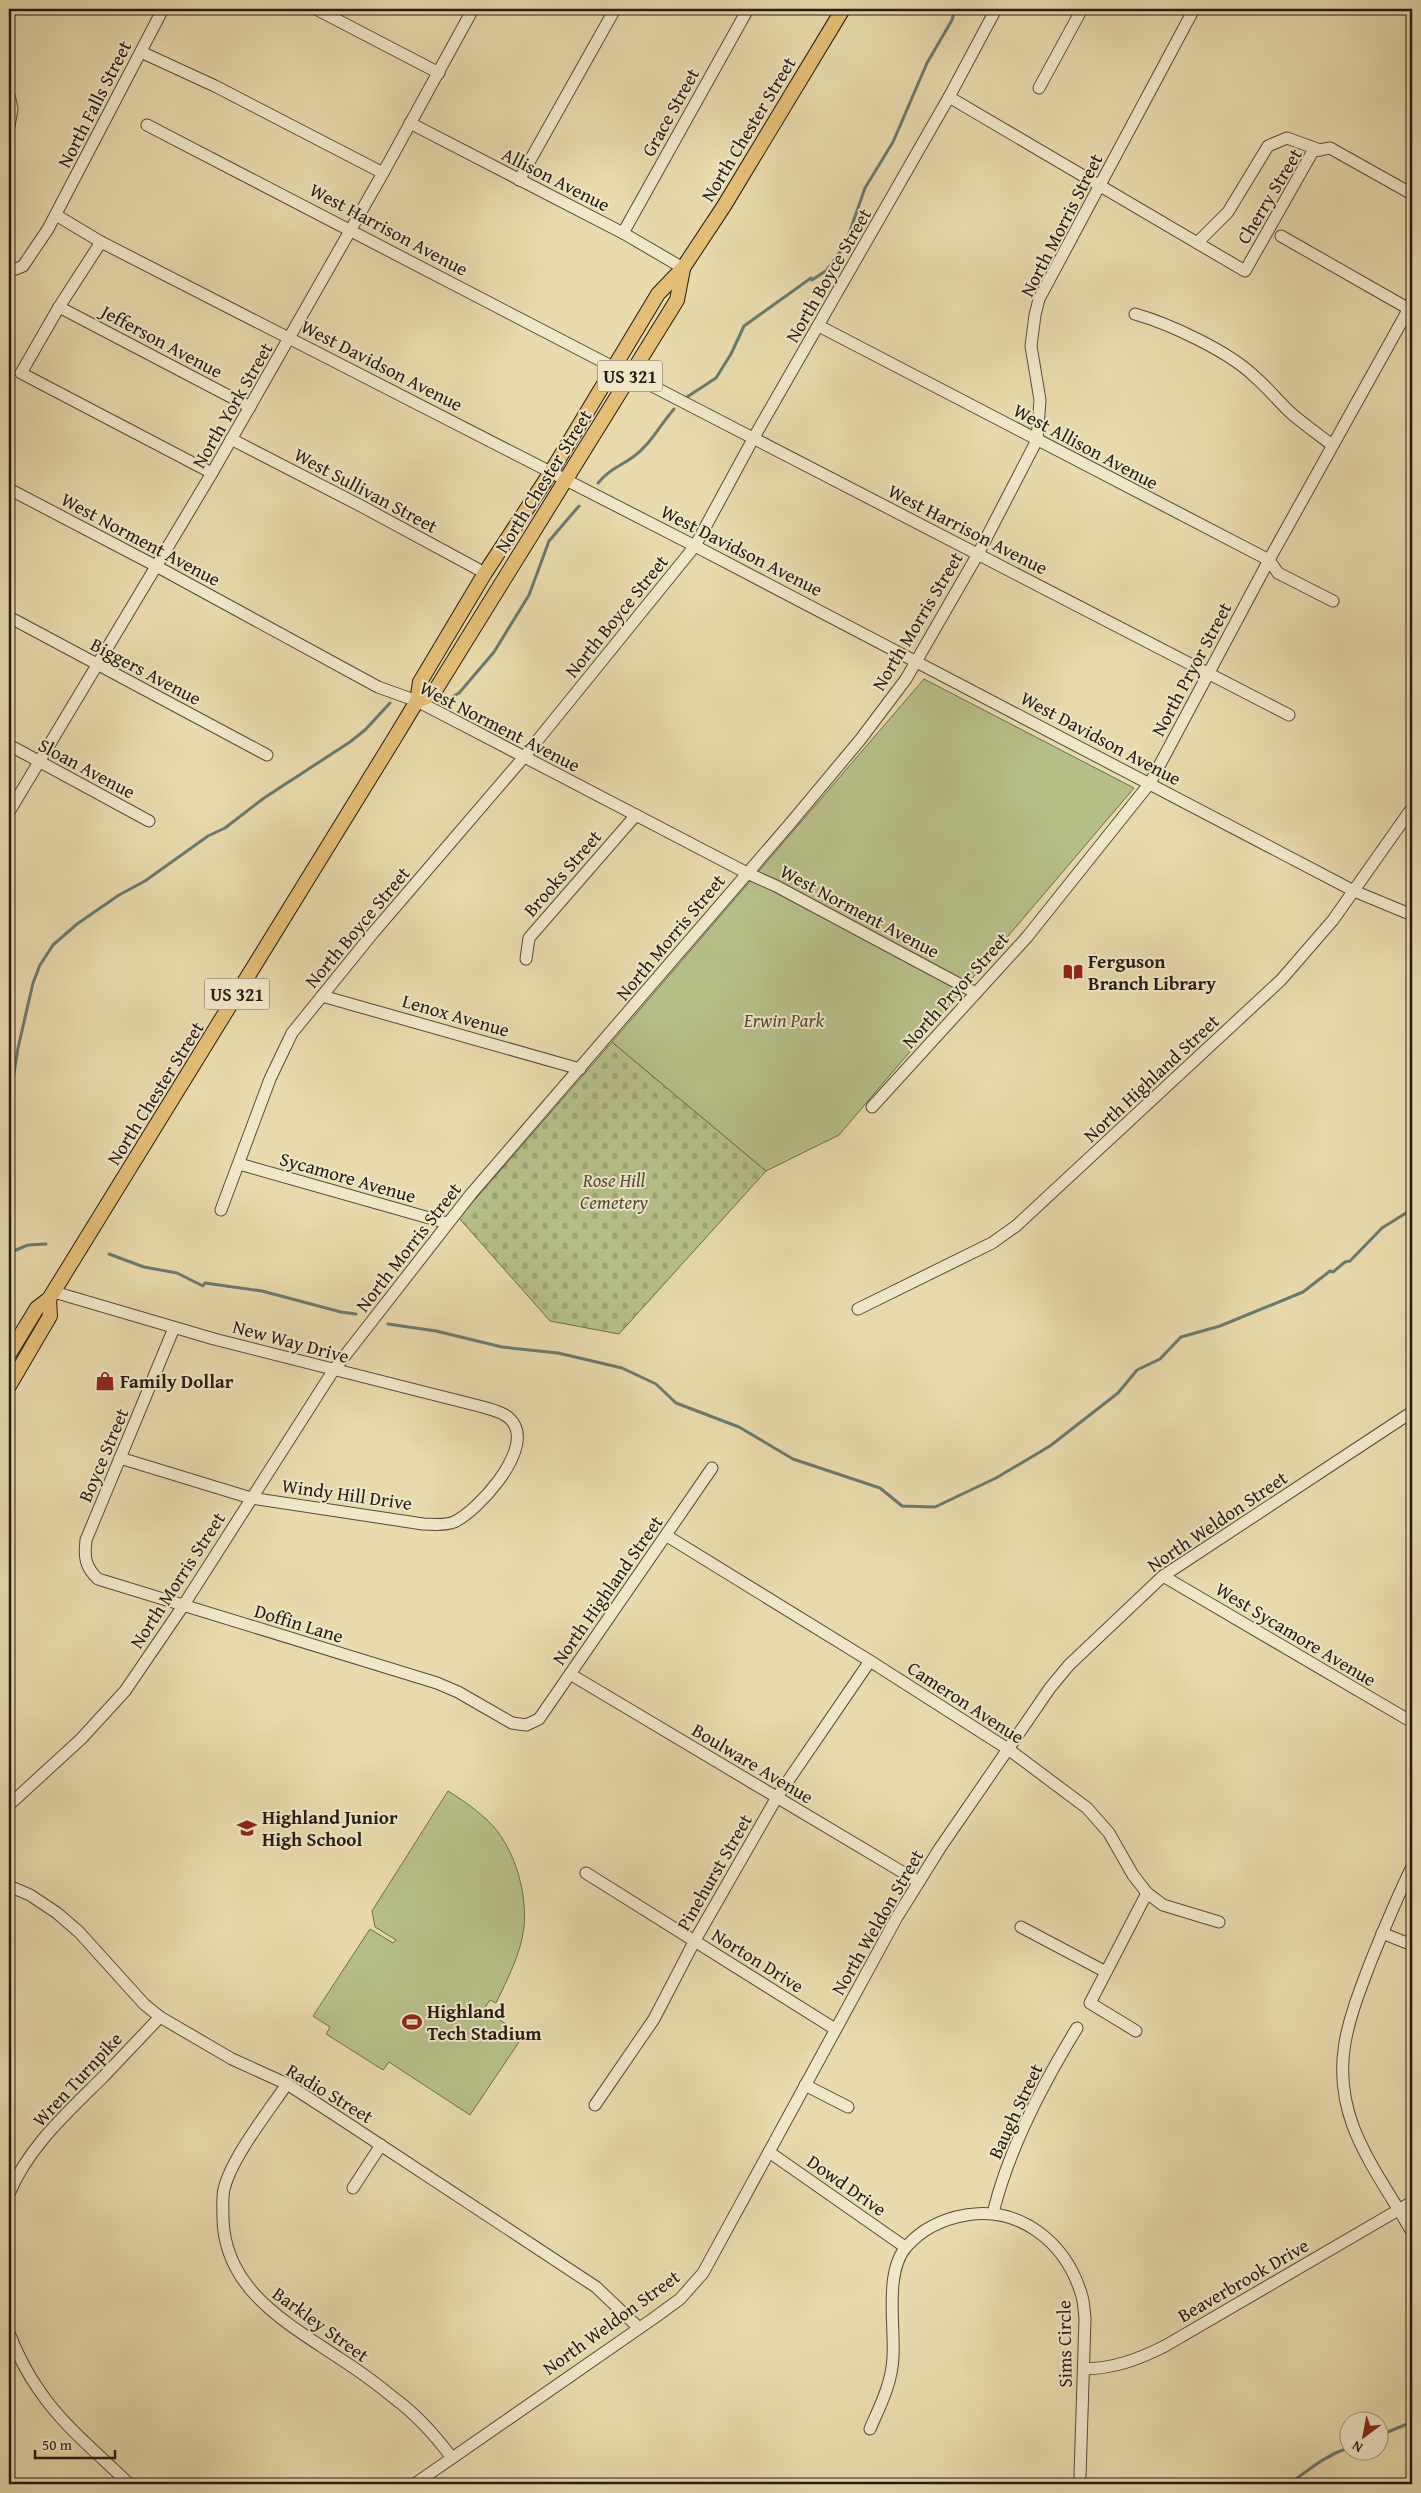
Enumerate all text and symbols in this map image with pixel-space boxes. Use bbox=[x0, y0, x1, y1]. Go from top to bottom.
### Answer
street label: North Falls Street bbox=[50, 35, 138, 172]
street label: North Chester Street bbox=[694, 51, 803, 207]
street label: Grace Street bbox=[634, 62, 706, 161]
street label: Allison Avenue bbox=[497, 140, 615, 218]
street label: Cherry Street bbox=[1229, 143, 1309, 249]
street label: North Morris Street bbox=[1013, 148, 1109, 302]
street label: West Harrison Avenue bbox=[305, 175, 473, 283]
street label: North Boyce Street bbox=[778, 202, 878, 347]
street label: Jefferson Avenue bbox=[94, 296, 228, 385]
street label: West Davidson Avenue bbox=[296, 312, 468, 418]
street label: North York Street bbox=[185, 337, 280, 473]
road number: US 321 bbox=[598, 361, 662, 392]
street label: West Allison Avenue bbox=[1008, 396, 1164, 496]
street label: North Chester Street bbox=[487, 404, 599, 558]
street label: West Sullivan Street bbox=[289, 440, 443, 540]
street label: West Harrison Avenue bbox=[883, 477, 1053, 581]
street label: West Norment Avenue bbox=[56, 485, 226, 593]
street label: West Davidson Avenue bbox=[656, 497, 828, 603]
street label: North Morris Street bbox=[864, 546, 970, 696]
street label: North Boyce Street bbox=[558, 548, 675, 683]
street label: North Pryor Street bbox=[1144, 597, 1238, 741]
street label: Biggers Avenue bbox=[86, 630, 206, 712]
street label: West Norment Avenue bbox=[415, 673, 585, 779]
street label: West Davidson Avenue bbox=[1016, 684, 1186, 792]
street label: Sloan Avenue bbox=[33, 731, 141, 805]
street label: Brooks Street bbox=[516, 823, 608, 923]
street label: West Norment Avenue bbox=[775, 857, 945, 965]
street label: North Boyce Street bbox=[298, 860, 416, 994]
street label: North Morris Street bbox=[609, 867, 732, 1006]
street label: North Pryor Street bbox=[895, 925, 1015, 1055]
place label: Ferguson Branch Library bbox=[1088, 947, 1216, 997]
library icon: Ferguson Branch Library bbox=[1062, 961, 1084, 983]
road number: US 321 bbox=[204, 979, 270, 1010]
street label: Lenox Avenue bbox=[399, 986, 513, 1044]
park label: Erwin Park bbox=[743, 1006, 825, 1034]
street label: North Highland Street bbox=[1077, 1007, 1225, 1149]
street label: North Chester Street bbox=[99, 1016, 211, 1170]
street label: Sycamore Avenue bbox=[277, 1144, 419, 1210]
park label: Rose Hill Cemetery bbox=[580, 1166, 648, 1216]
street label: North Morris Street bbox=[348, 1176, 468, 1318]
street label: New Way Drive bbox=[230, 1312, 353, 1370]
place label: Family Dollar bbox=[120, 1367, 234, 1395]
shop icon: Family Dollar bbox=[94, 1370, 116, 1392]
street label: Boyce Street bbox=[71, 1403, 135, 1506]
street label: North Weldon Street bbox=[1141, 1463, 1293, 1578]
street label: Windy Hill Drive bbox=[280, 1471, 414, 1517]
street label: North Morris Street bbox=[122, 1506, 232, 1654]
street label: North Highland Street bbox=[545, 1509, 669, 1671]
street label: West Sycamore Avenue bbox=[1210, 1575, 1382, 1693]
street label: Doffin Lane bbox=[251, 1596, 347, 1650]
street label: Cameron Avenue bbox=[902, 1654, 1030, 1750]
street label: Boulware Avenue bbox=[687, 1716, 819, 1810]
place label: Highland Junior High School bbox=[262, 1803, 398, 1853]
street label: Pinehurst Street bbox=[669, 1808, 759, 1935]
school or university icon: Highland Junior High School bbox=[236, 1817, 258, 1839]
street label: North Weldon Street bbox=[824, 1844, 930, 2000]
street label: Norton Drive bbox=[707, 1921, 810, 1999]
place label: Highland Tech Stadium bbox=[427, 1997, 542, 2047]
sports icon: Highland Tech Stadium bbox=[401, 2011, 423, 2033]
street label: Wren Turnpike bbox=[26, 2025, 128, 2133]
street label: Radio Street bbox=[281, 2056, 379, 2130]
street label: Baugh Street bbox=[981, 2058, 1049, 2163]
street label: Dowd Drive bbox=[802, 2147, 893, 2223]
street label: Beaverbrook Drive bbox=[1172, 2231, 1314, 2329]
street label: North Weldon Street bbox=[536, 2262, 686, 2382]
street label: Barkley Street bbox=[267, 2279, 375, 2369]
street label: Sims Circle bbox=[1049, 2300, 1079, 2388]
north arrow bbox=[1338, 2410, 1388, 2460]
scale bar bbox=[35, 2428, 115, 2460]
text: 50 m bbox=[42, 2434, 73, 2455]
text: N bbox=[1347, 2436, 1366, 2458]

